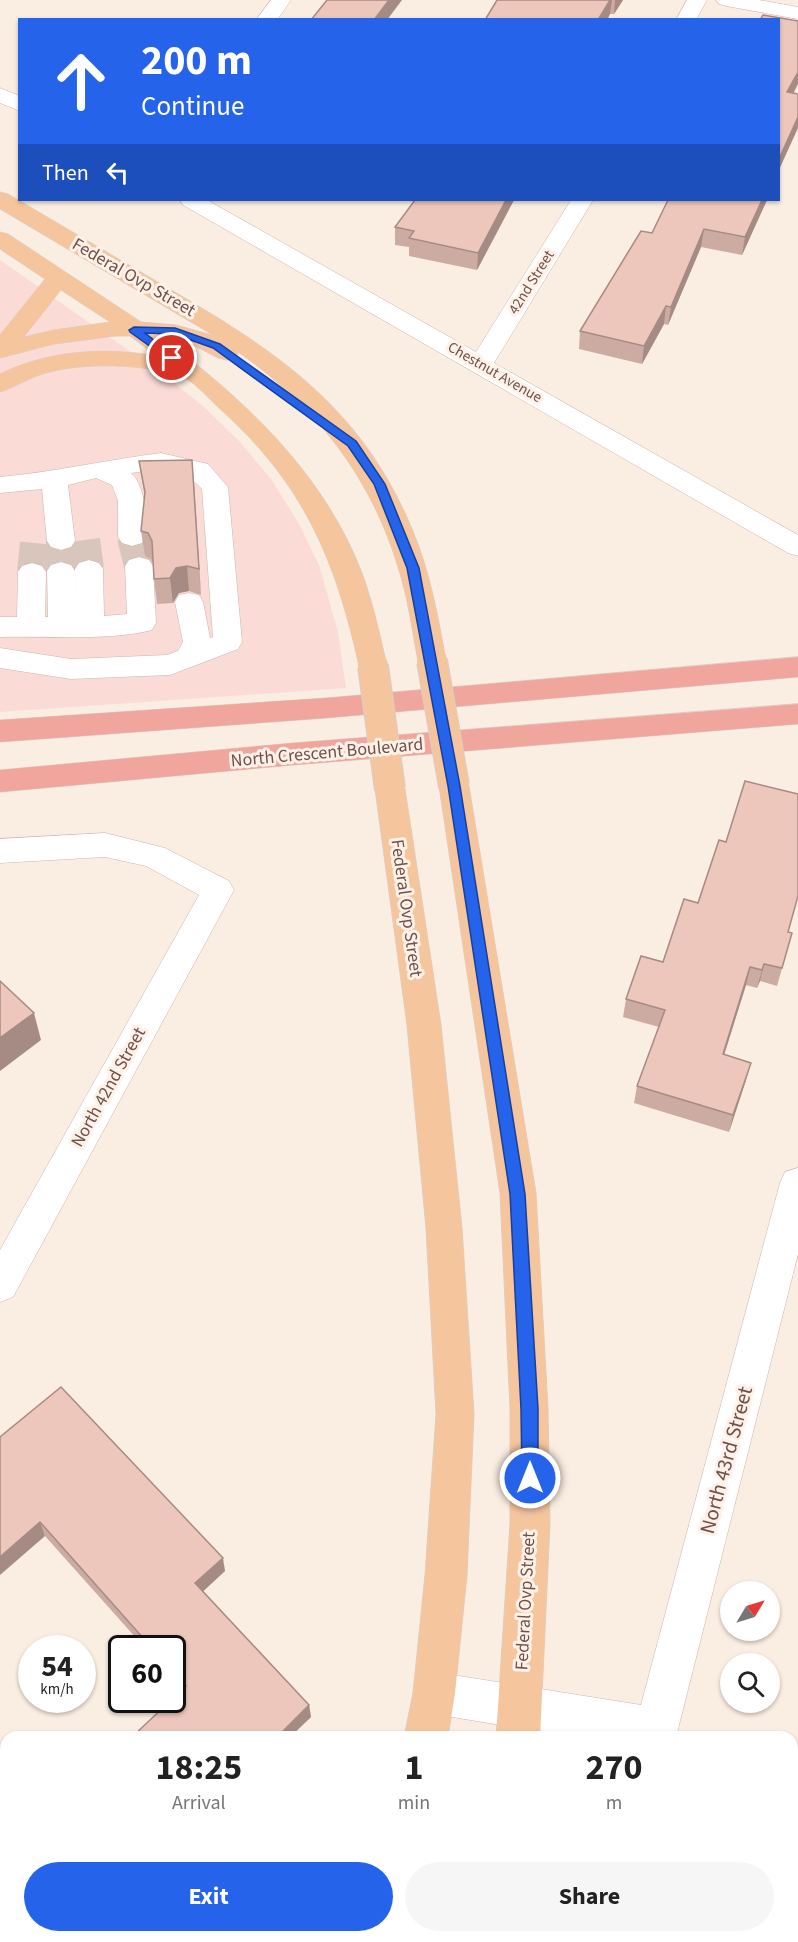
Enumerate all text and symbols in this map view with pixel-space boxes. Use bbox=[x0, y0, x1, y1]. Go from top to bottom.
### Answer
text: 200 m bbox=[141, 31, 252, 91]
icon: ahead bbox=[42, 42, 120, 120]
text: Continue bbox=[141, 87, 244, 126]
icon: left bbox=[101, 156, 134, 189]
text: Then bbox=[42, 157, 89, 189]
street label: Federal Ovp Street bbox=[67, 232, 200, 323]
street label: 42nd Street bbox=[503, 246, 559, 318]
pin bbox=[146, 332, 197, 383]
street label: Chestnut Avenue bbox=[444, 337, 546, 408]
icon: arrive bbox=[155, 341, 188, 374]
street label: North Crescent Boulevard bbox=[230, 732, 424, 773]
street label: Federal Ovp Street bbox=[384, 838, 429, 978]
street label: North 42nd Street bbox=[65, 1023, 152, 1152]
street label: North 43rd Street bbox=[692, 1383, 760, 1537]
position arrow bbox=[498, 1446, 562, 1510]
street label: Federal Ovp Street bbox=[509, 1531, 542, 1671]
north arrow bbox=[720, 1581, 780, 1641]
map controls bbox=[720, 1581, 780, 1713]
speed limit sign: 60 bbox=[108, 1635, 186, 1713]
text: 54 bbox=[41, 1645, 73, 1688]
button: search bbox=[720, 1653, 780, 1713]
text: km/h bbox=[40, 1679, 74, 1700]
text: 18:25 bbox=[155, 1742, 242, 1793]
text: 1 bbox=[404, 1742, 423, 1793]
text: 270 bbox=[586, 1742, 643, 1793]
text: Arrival bbox=[172, 1789, 226, 1817]
text: min bbox=[398, 1789, 430, 1817]
text: m bbox=[606, 1789, 622, 1817]
button: Exit bbox=[24, 1862, 393, 1931]
button: Share bbox=[405, 1862, 774, 1931]

